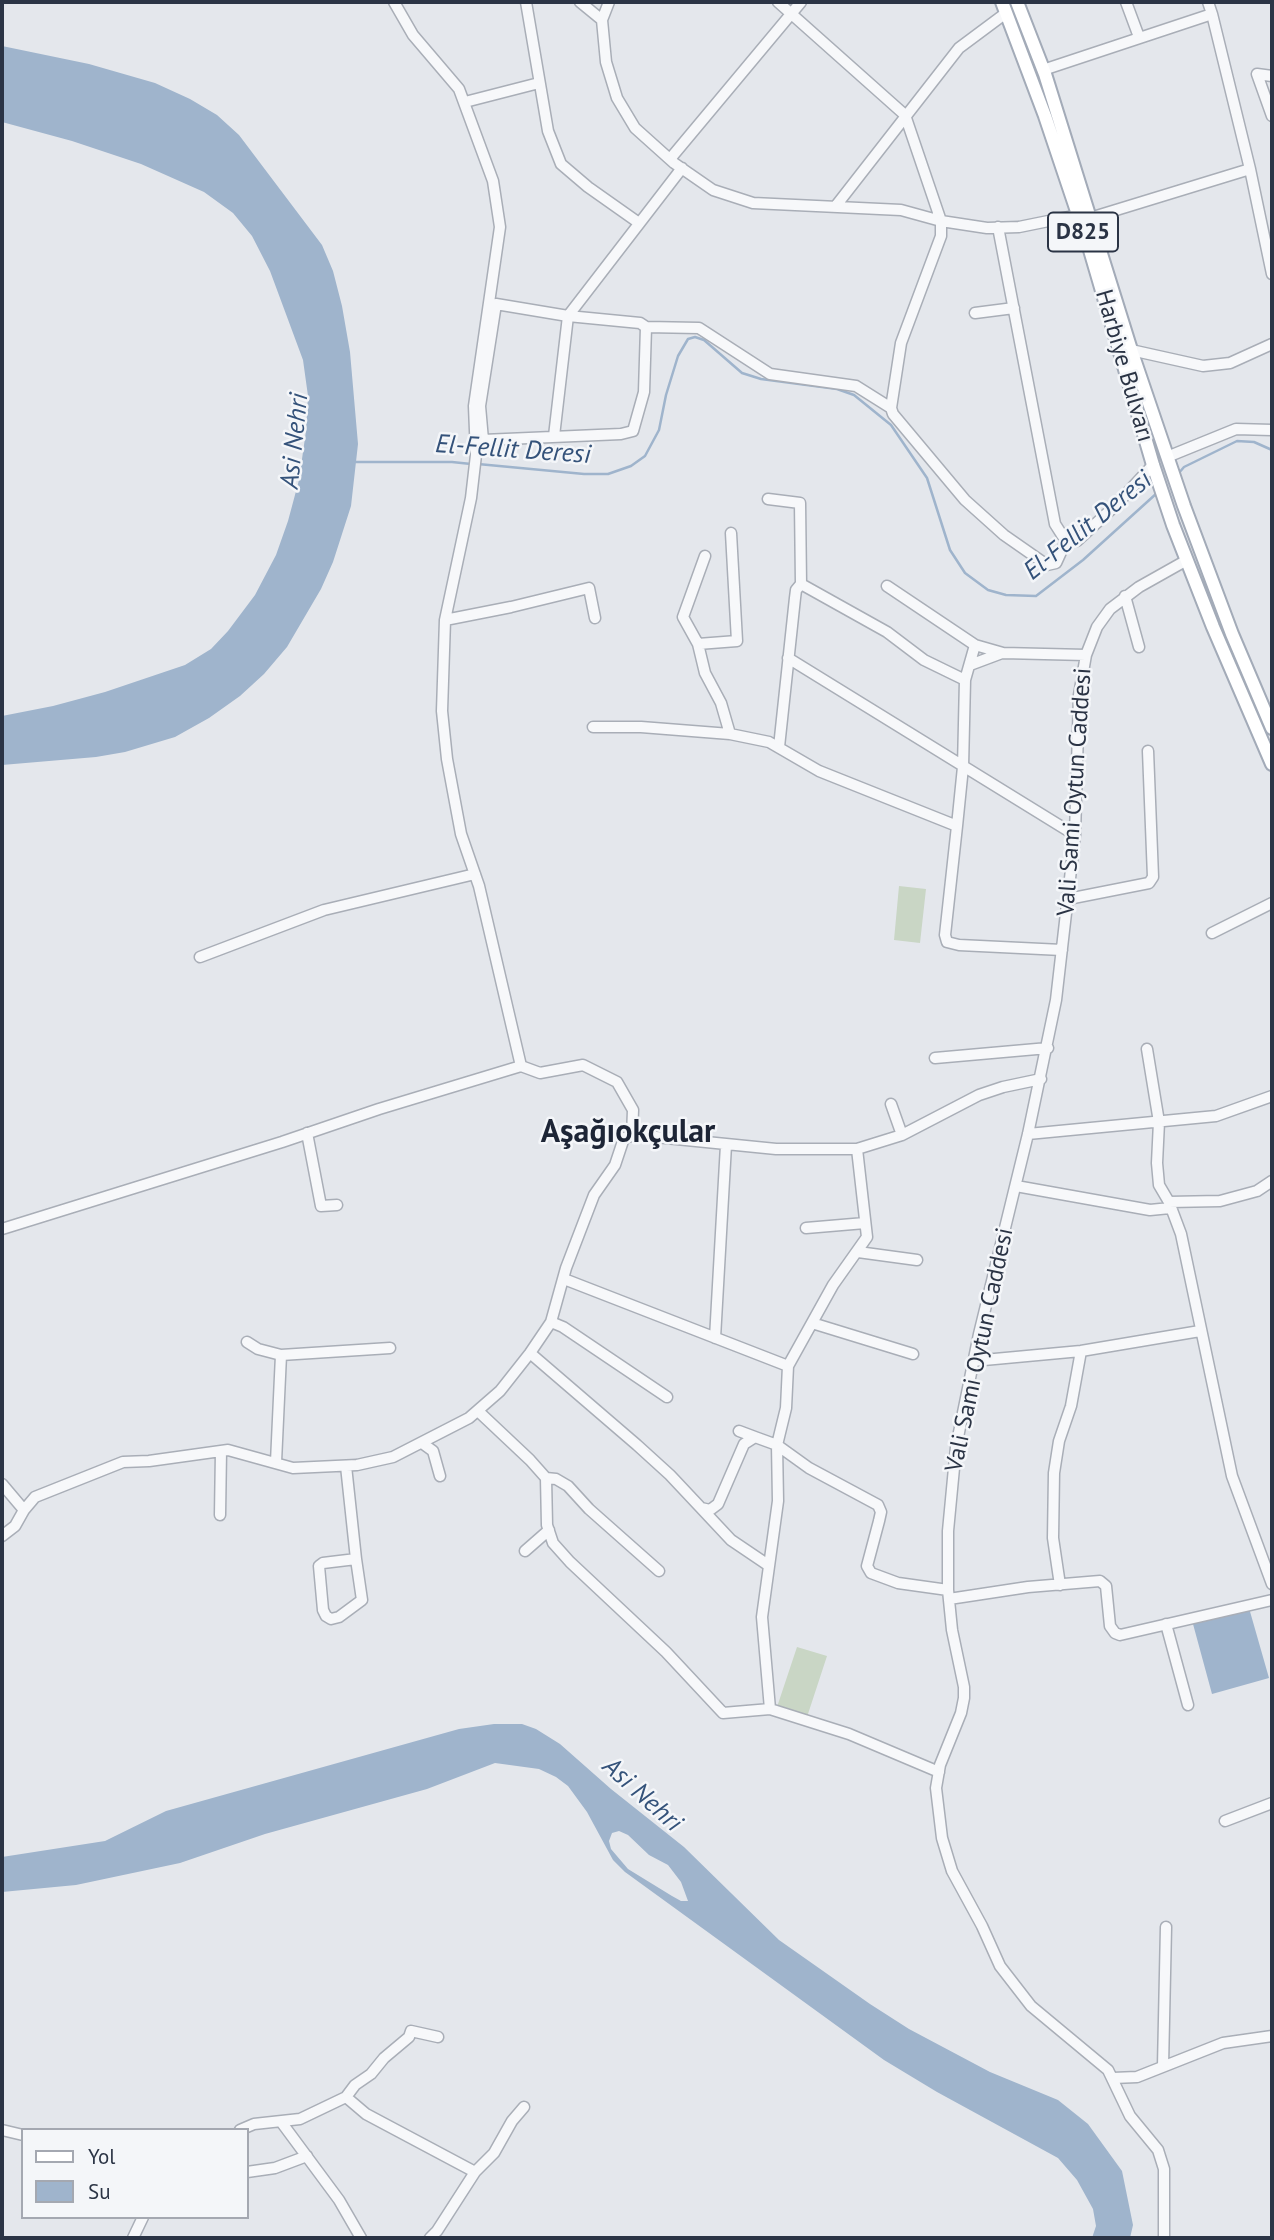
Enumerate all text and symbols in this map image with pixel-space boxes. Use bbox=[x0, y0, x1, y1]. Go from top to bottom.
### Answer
road number: D825 bbox=[1048, 213, 1118, 252]
street label: Harbiye Bulvarı bbox=[1089, 287, 1159, 445]
water label: Asi Nehri bbox=[274, 392, 316, 490]
water label: El-Fellit Deresi bbox=[434, 429, 592, 471]
water label: El-Fellit Deresi bbox=[1018, 465, 1158, 587]
street label: Vali Sami Oytun Caddesi bbox=[1052, 667, 1098, 917]
district label: Aşağıokçular bbox=[541, 1114, 715, 1152]
street label: Vali Sami Oytun Caddesi bbox=[940, 1225, 1020, 1475]
water label: Asi Nehri bbox=[596, 1751, 688, 1839]
legend bbox=[21, 2128, 248, 2219]
text: Yol bbox=[88, 2143, 115, 2170]
text: Su bbox=[88, 2178, 110, 2205]

